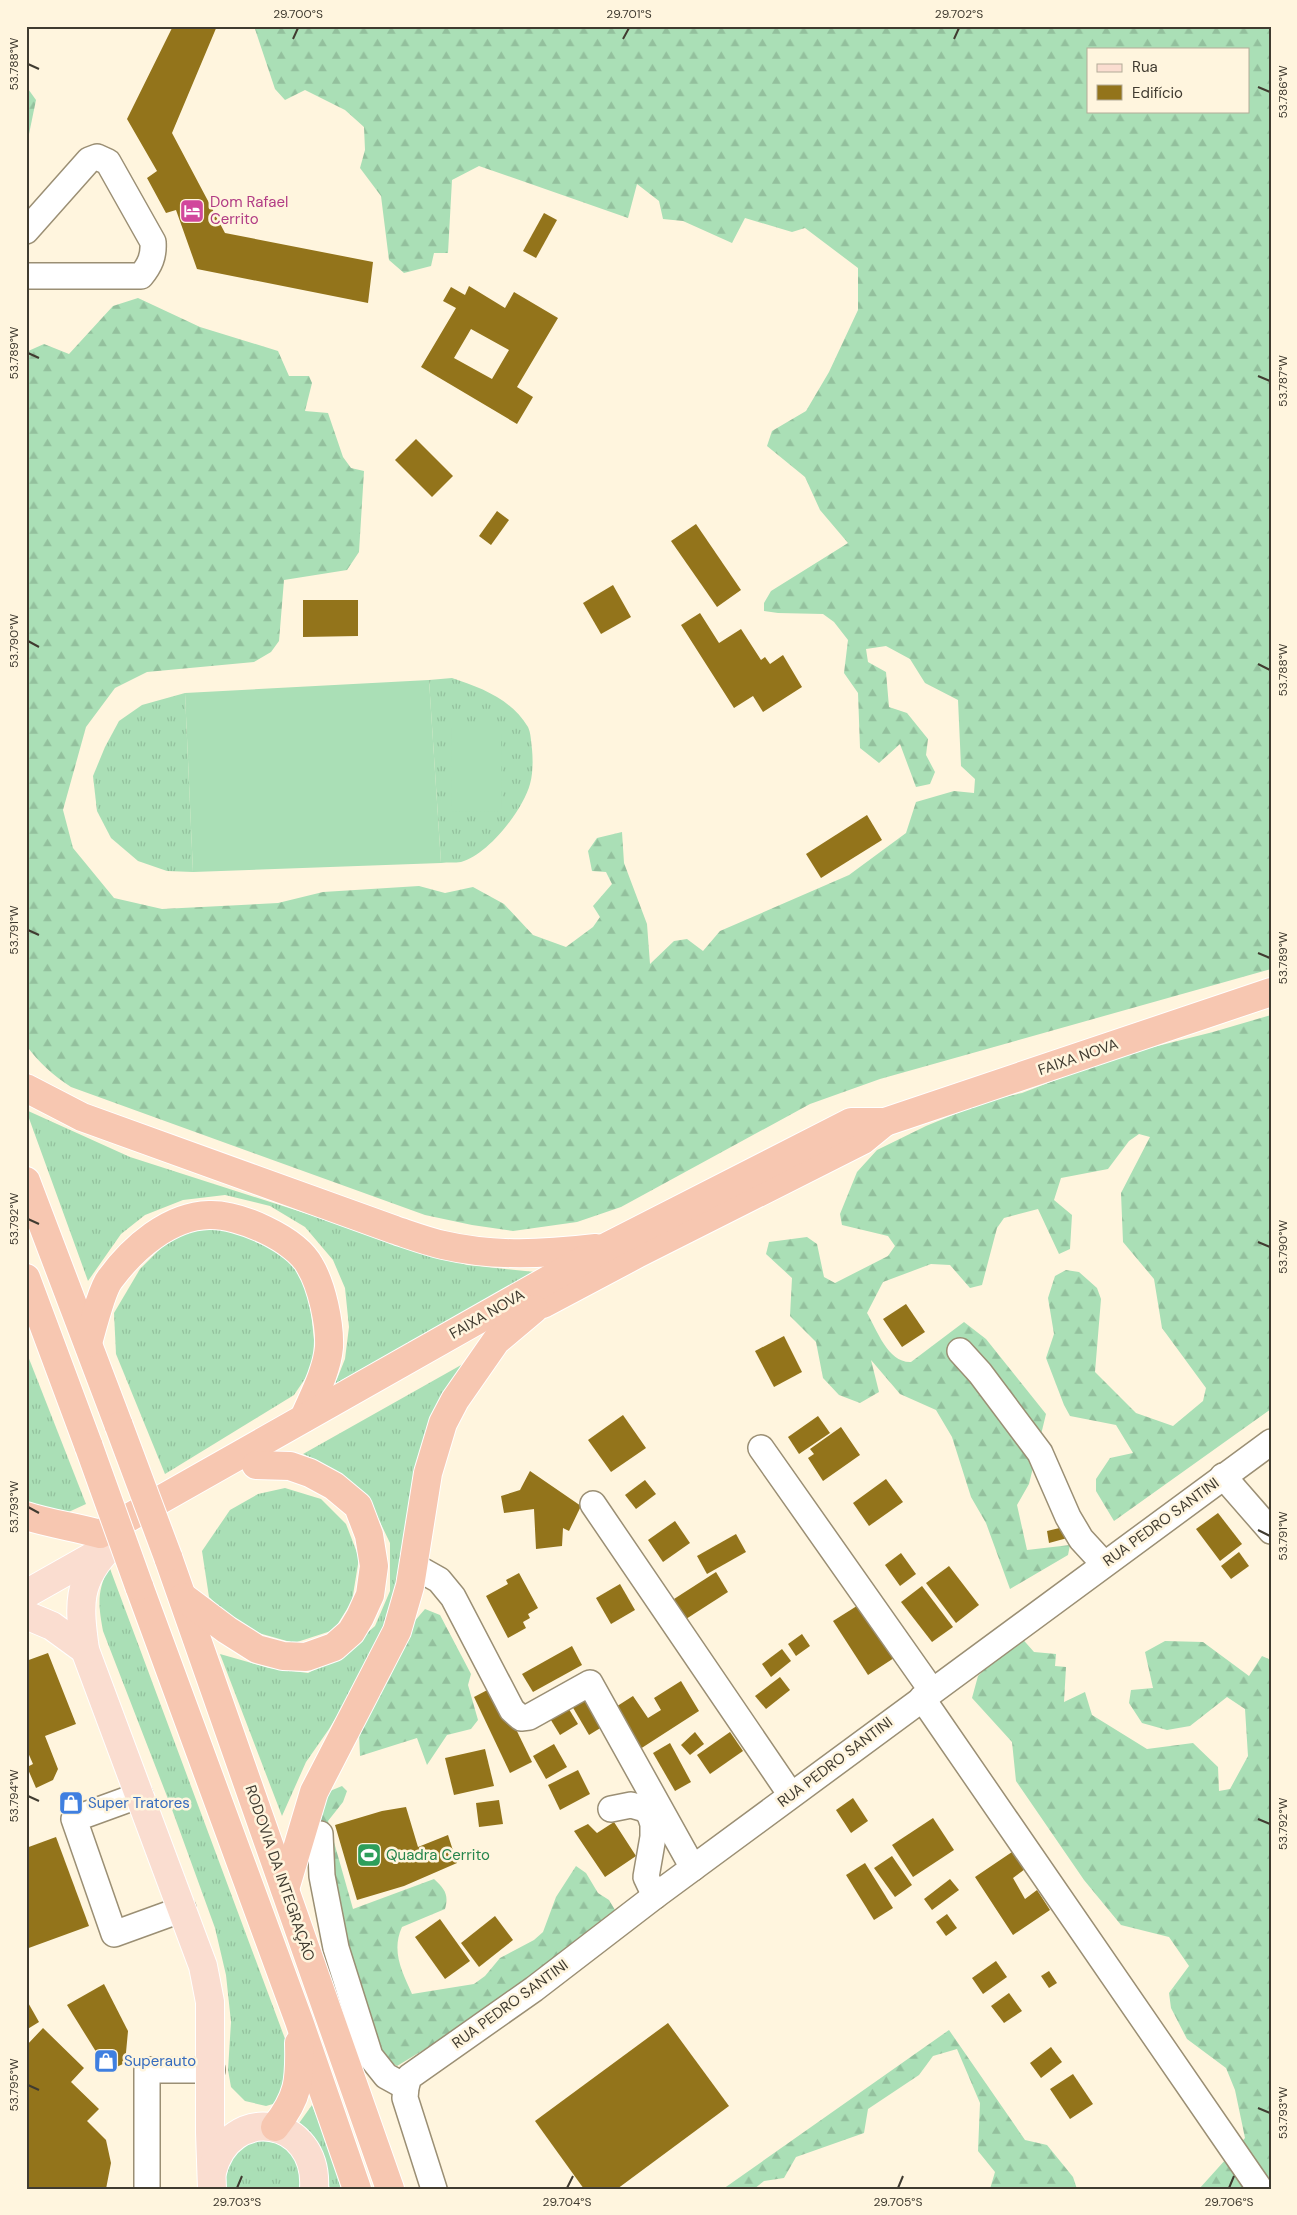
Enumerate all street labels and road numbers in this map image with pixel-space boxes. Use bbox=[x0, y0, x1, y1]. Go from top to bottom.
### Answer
street label: FAIXA NOVA bbox=[1035, 1034, 1121, 1080]
street label: FAIXA NOVA bbox=[446, 1284, 528, 1344]
street label: RUA PEDRO SANTINI bbox=[1099, 1473, 1223, 1571]
street label: RUA PEDRO SANTINI bbox=[773, 1712, 897, 1812]
street label: RODOVIA DA INTEGRAÇÃO bbox=[240, 1782, 320, 1964]
street label: RUA PEDRO SANTINI bbox=[448, 1955, 572, 2053]

